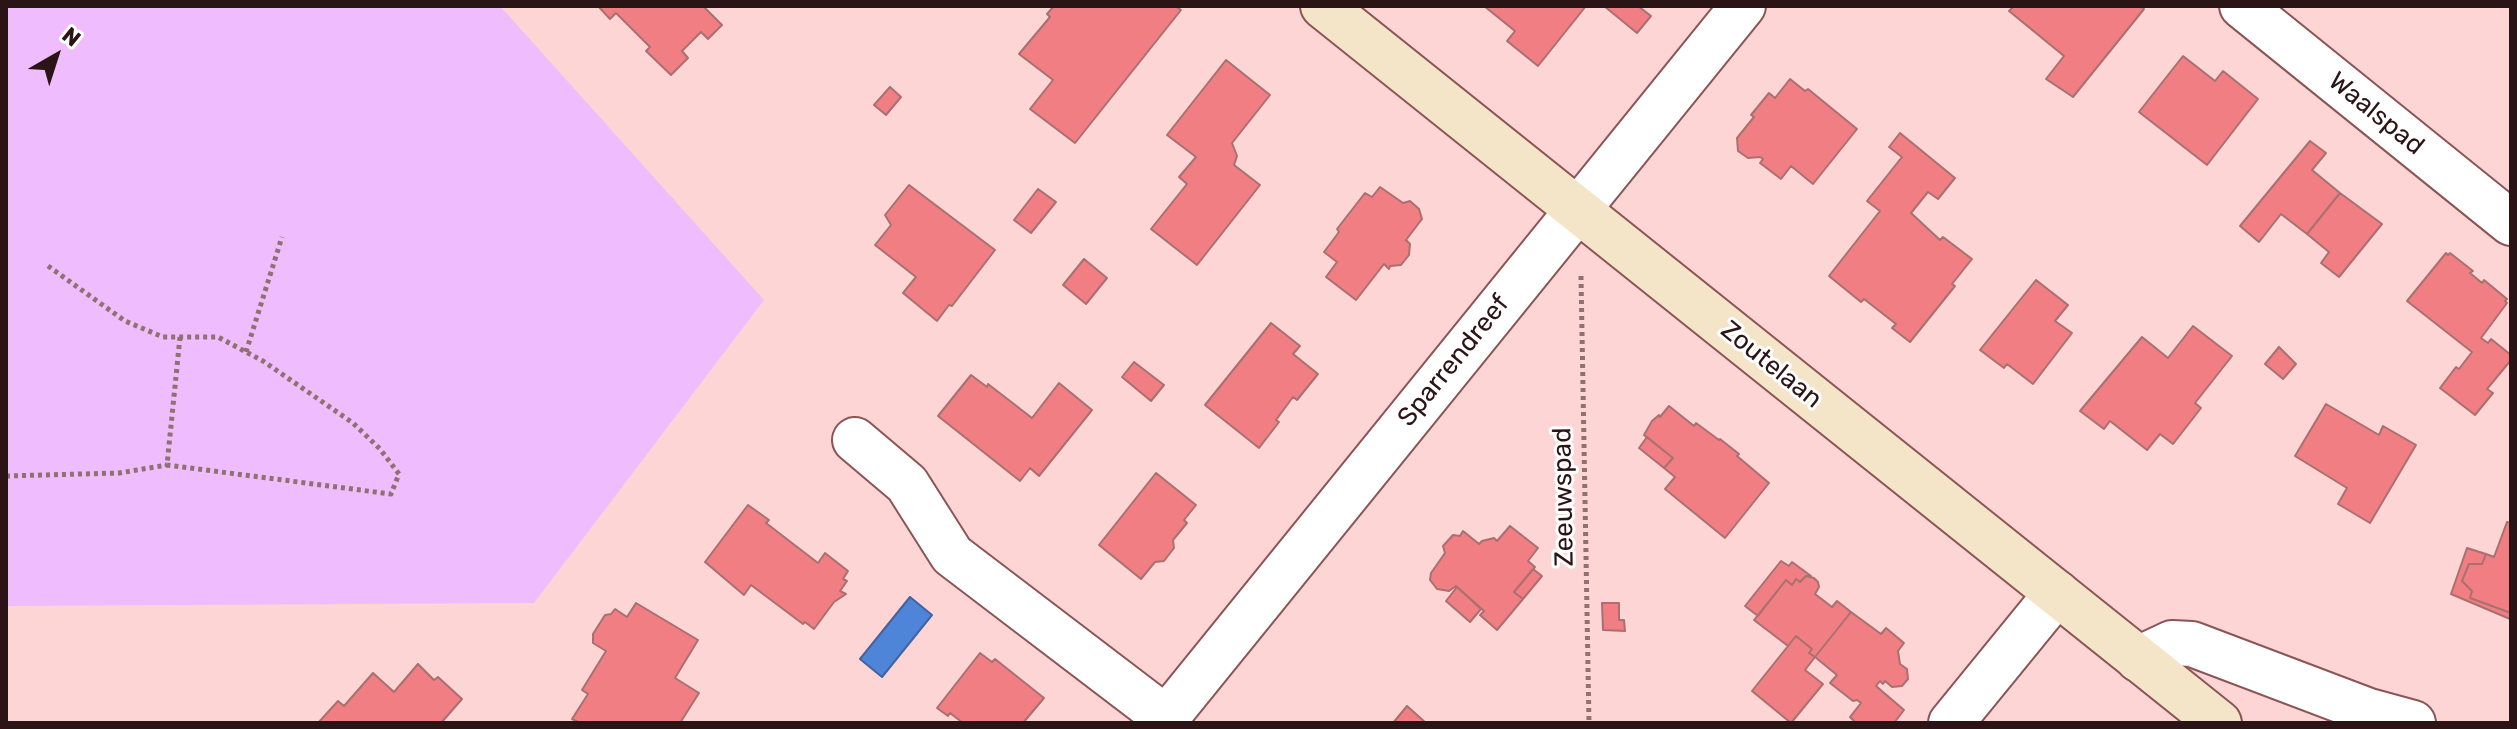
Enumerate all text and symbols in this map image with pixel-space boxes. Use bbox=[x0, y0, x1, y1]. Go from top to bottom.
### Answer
north arrow bbox=[16, 16, 96, 96]
text: N bbox=[57, 21, 86, 52]
street label: Waalspad bbox=[2322, 66, 2430, 162]
street label: Sparrendreef bbox=[1392, 289, 1516, 433]
street label: Zoutelaan bbox=[1714, 315, 1828, 415]
street label: Zeeuwspad bbox=[1547, 427, 1581, 567]

